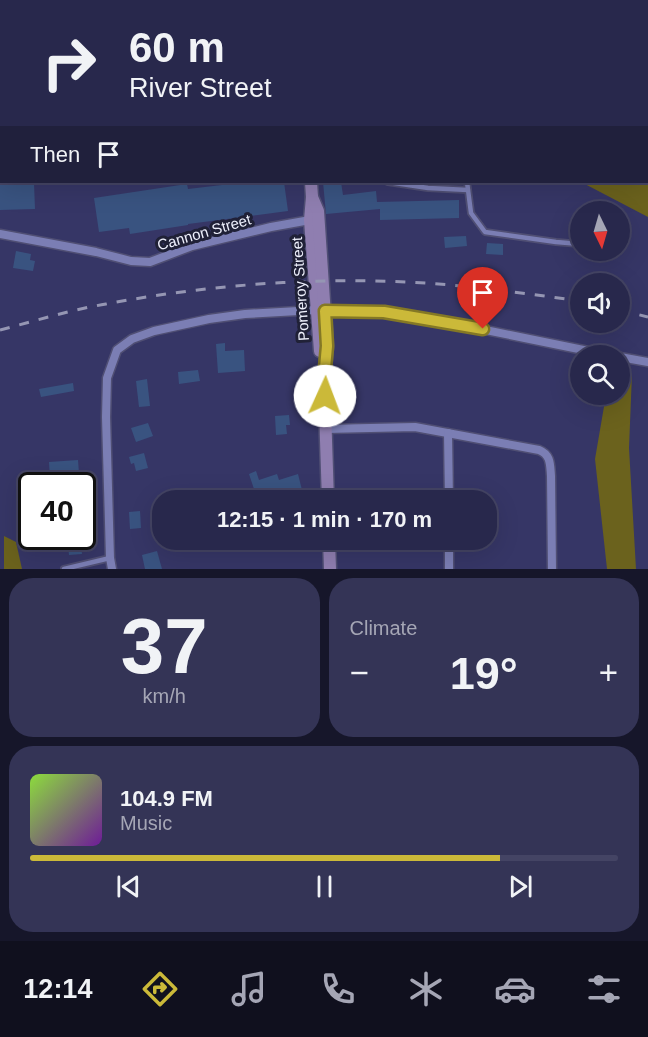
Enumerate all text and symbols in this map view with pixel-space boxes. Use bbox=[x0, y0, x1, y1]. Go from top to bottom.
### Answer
icon: right bbox=[30, 24, 108, 102]
text: 60 m bbox=[129, 24, 225, 71]
text: River Street bbox=[129, 73, 272, 103]
icon: arrive bbox=[92, 138, 125, 171]
text: Then bbox=[30, 142, 80, 167]
north arrow bbox=[570, 201, 630, 261]
map controls bbox=[570, 201, 630, 405]
street label: Cannon Street bbox=[155, 210, 254, 254]
street label: Pomeroy Street bbox=[288, 236, 312, 342]
pin bbox=[457, 267, 508, 329]
button: sound bbox=[570, 273, 630, 333]
icon: arrive bbox=[466, 276, 499, 309]
button: search bbox=[570, 345, 630, 405]
position arrow bbox=[293, 364, 357, 428]
speed limit sign: 40 bbox=[18, 472, 96, 550]
text: 12:15 · 1 min · 170 m bbox=[217, 507, 432, 532]
text: 37 bbox=[121, 602, 208, 690]
text: Climate bbox=[350, 617, 417, 639]
text: 19° bbox=[450, 648, 518, 699]
text: − bbox=[350, 654, 369, 691]
text: + bbox=[599, 654, 618, 691]
text: km/h bbox=[143, 685, 186, 707]
text: 104.9 FM bbox=[120, 786, 213, 811]
text: Music bbox=[120, 812, 172, 834]
icon: previous bbox=[112, 870, 145, 903]
icon: pause bbox=[308, 870, 341, 903]
icon: next bbox=[504, 870, 537, 903]
icon: directions bbox=[139, 968, 181, 1010]
icon: music bbox=[228, 968, 270, 1010]
icon: phone bbox=[317, 968, 359, 1010]
icon: climate bbox=[405, 968, 447, 1010]
icon: car bbox=[494, 968, 536, 1010]
icon: filters bbox=[583, 968, 625, 1010]
text: 12:14 bbox=[23, 974, 92, 1004]

